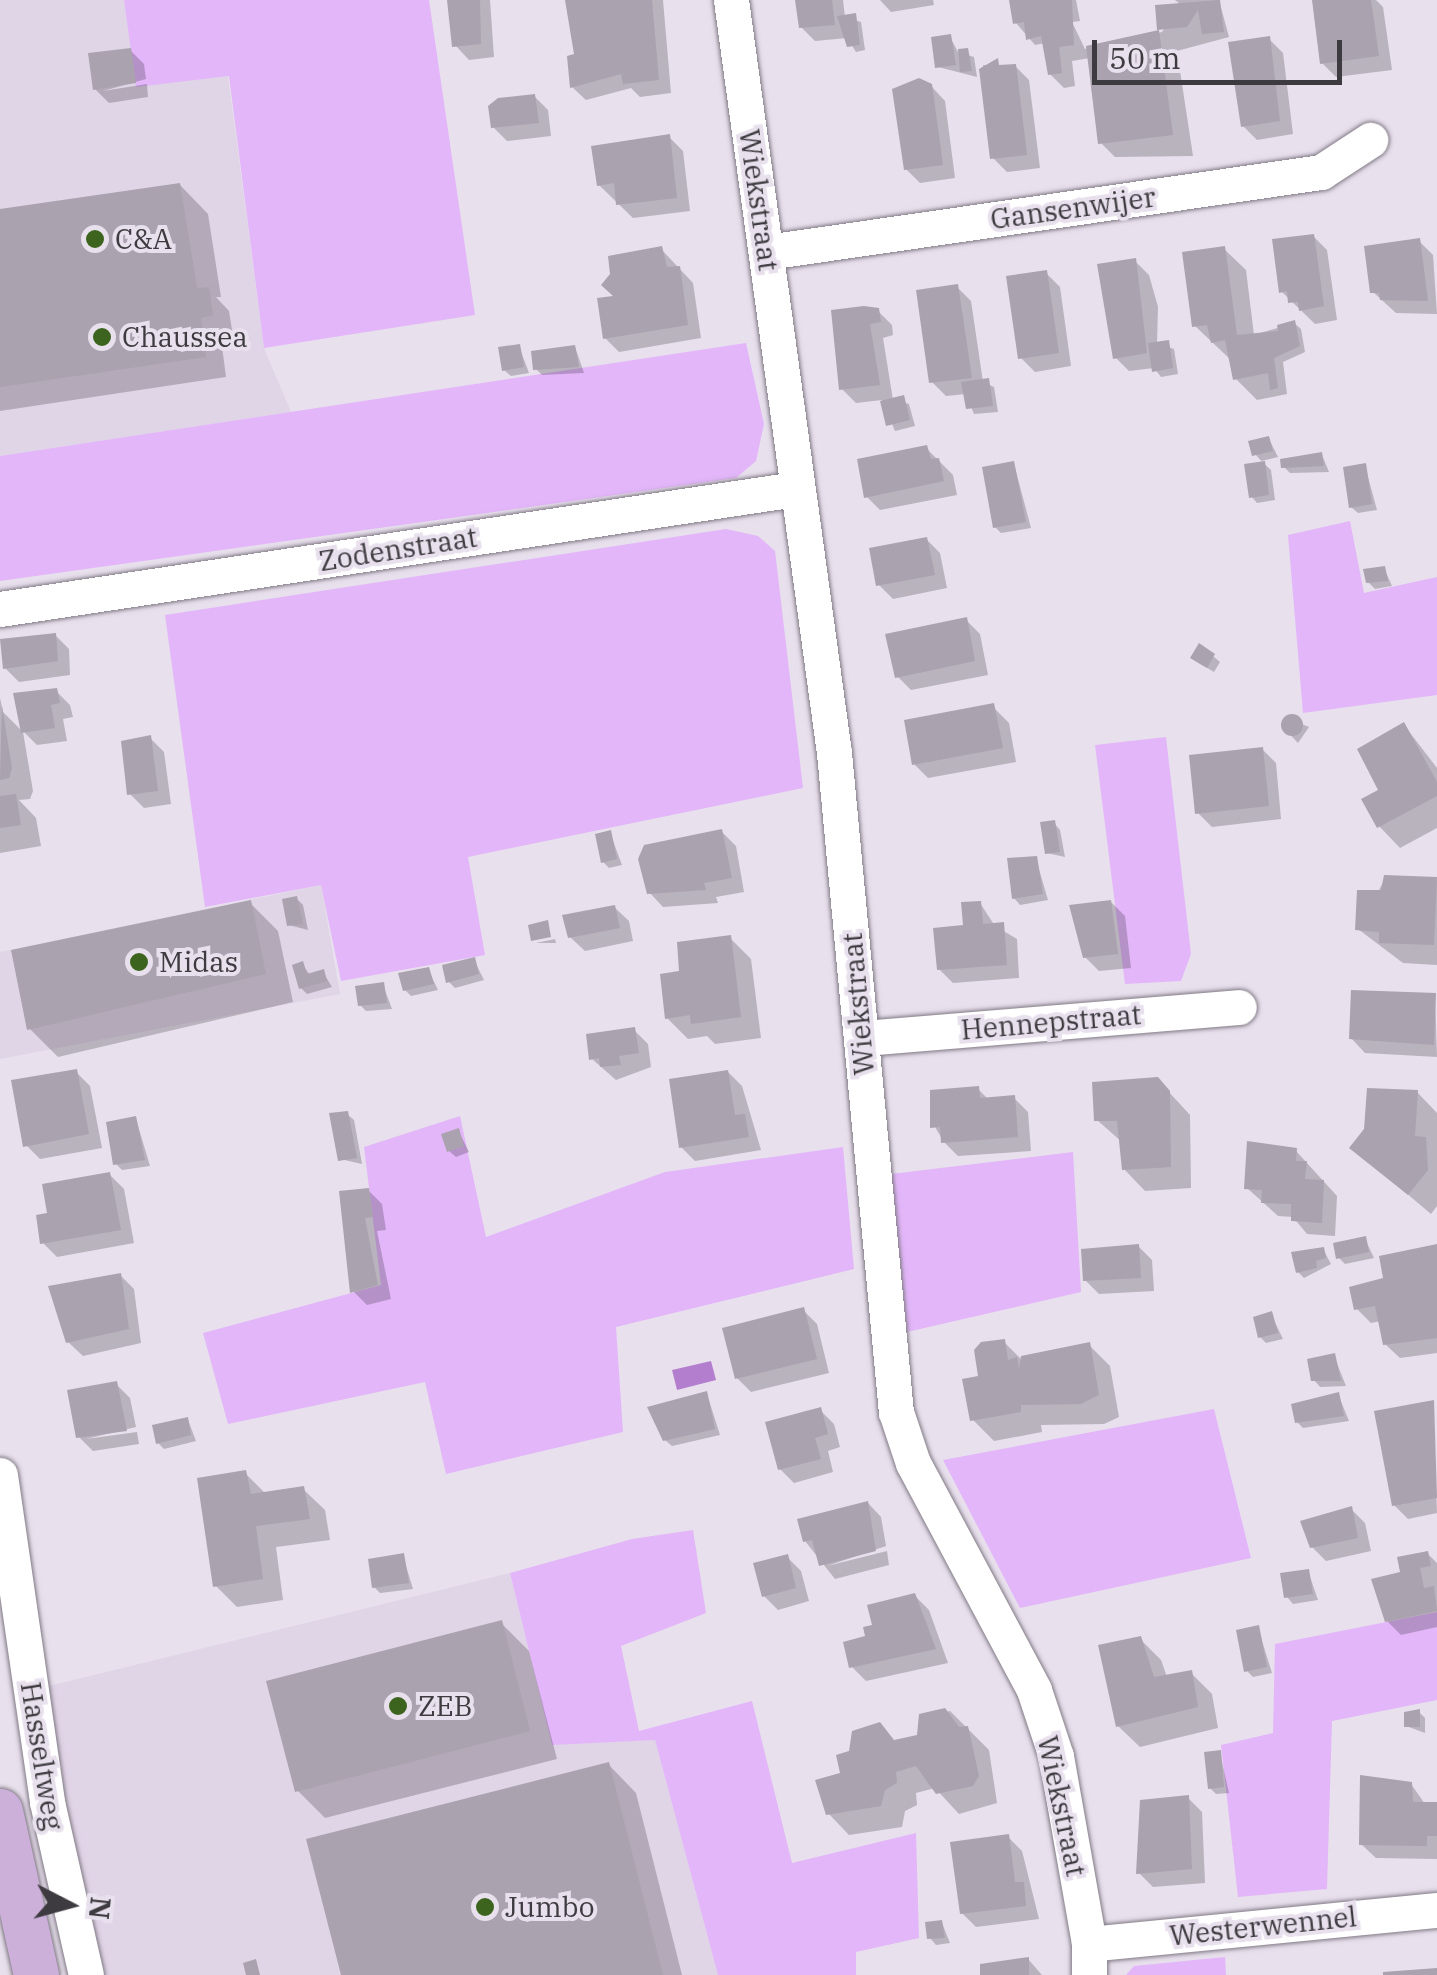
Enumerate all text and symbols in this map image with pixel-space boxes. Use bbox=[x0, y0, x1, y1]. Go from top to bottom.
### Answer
scale bar bbox=[1097, 20, 1347, 82]
text: 50 m bbox=[1109, 38, 1181, 77]
street label: Wiekstraat bbox=[732, 127, 786, 273]
street label: Gansenwijer bbox=[988, 180, 1158, 236]
place label: C&A bbox=[115, 222, 172, 256]
marker: C&A bbox=[84, 228, 106, 250]
place label: Chaussea bbox=[122, 320, 248, 354]
marker: Chaussea bbox=[91, 326, 113, 348]
street label: Zodenstraat bbox=[317, 520, 479, 578]
street label: Wiekstraat bbox=[835, 931, 881, 1077]
place label: Midas bbox=[159, 945, 238, 979]
marker: Midas bbox=[128, 951, 150, 973]
street label: Hennepstraat bbox=[959, 997, 1143, 1047]
street label: Hasseltweg bbox=[14, 1680, 70, 1832]
place label: ZEB bbox=[418, 1689, 473, 1723]
marker: ZEB bbox=[387, 1695, 409, 1717]
street label: Wiekstraat bbox=[1031, 1733, 1093, 1879]
north arrow bbox=[20, 1855, 120, 1955]
place label: Jumbo bbox=[505, 1890, 594, 1924]
text: N bbox=[81, 1895, 120, 1921]
marker: Jumbo bbox=[474, 1896, 496, 1918]
street label: Westerwennel bbox=[1168, 1899, 1358, 1953]

